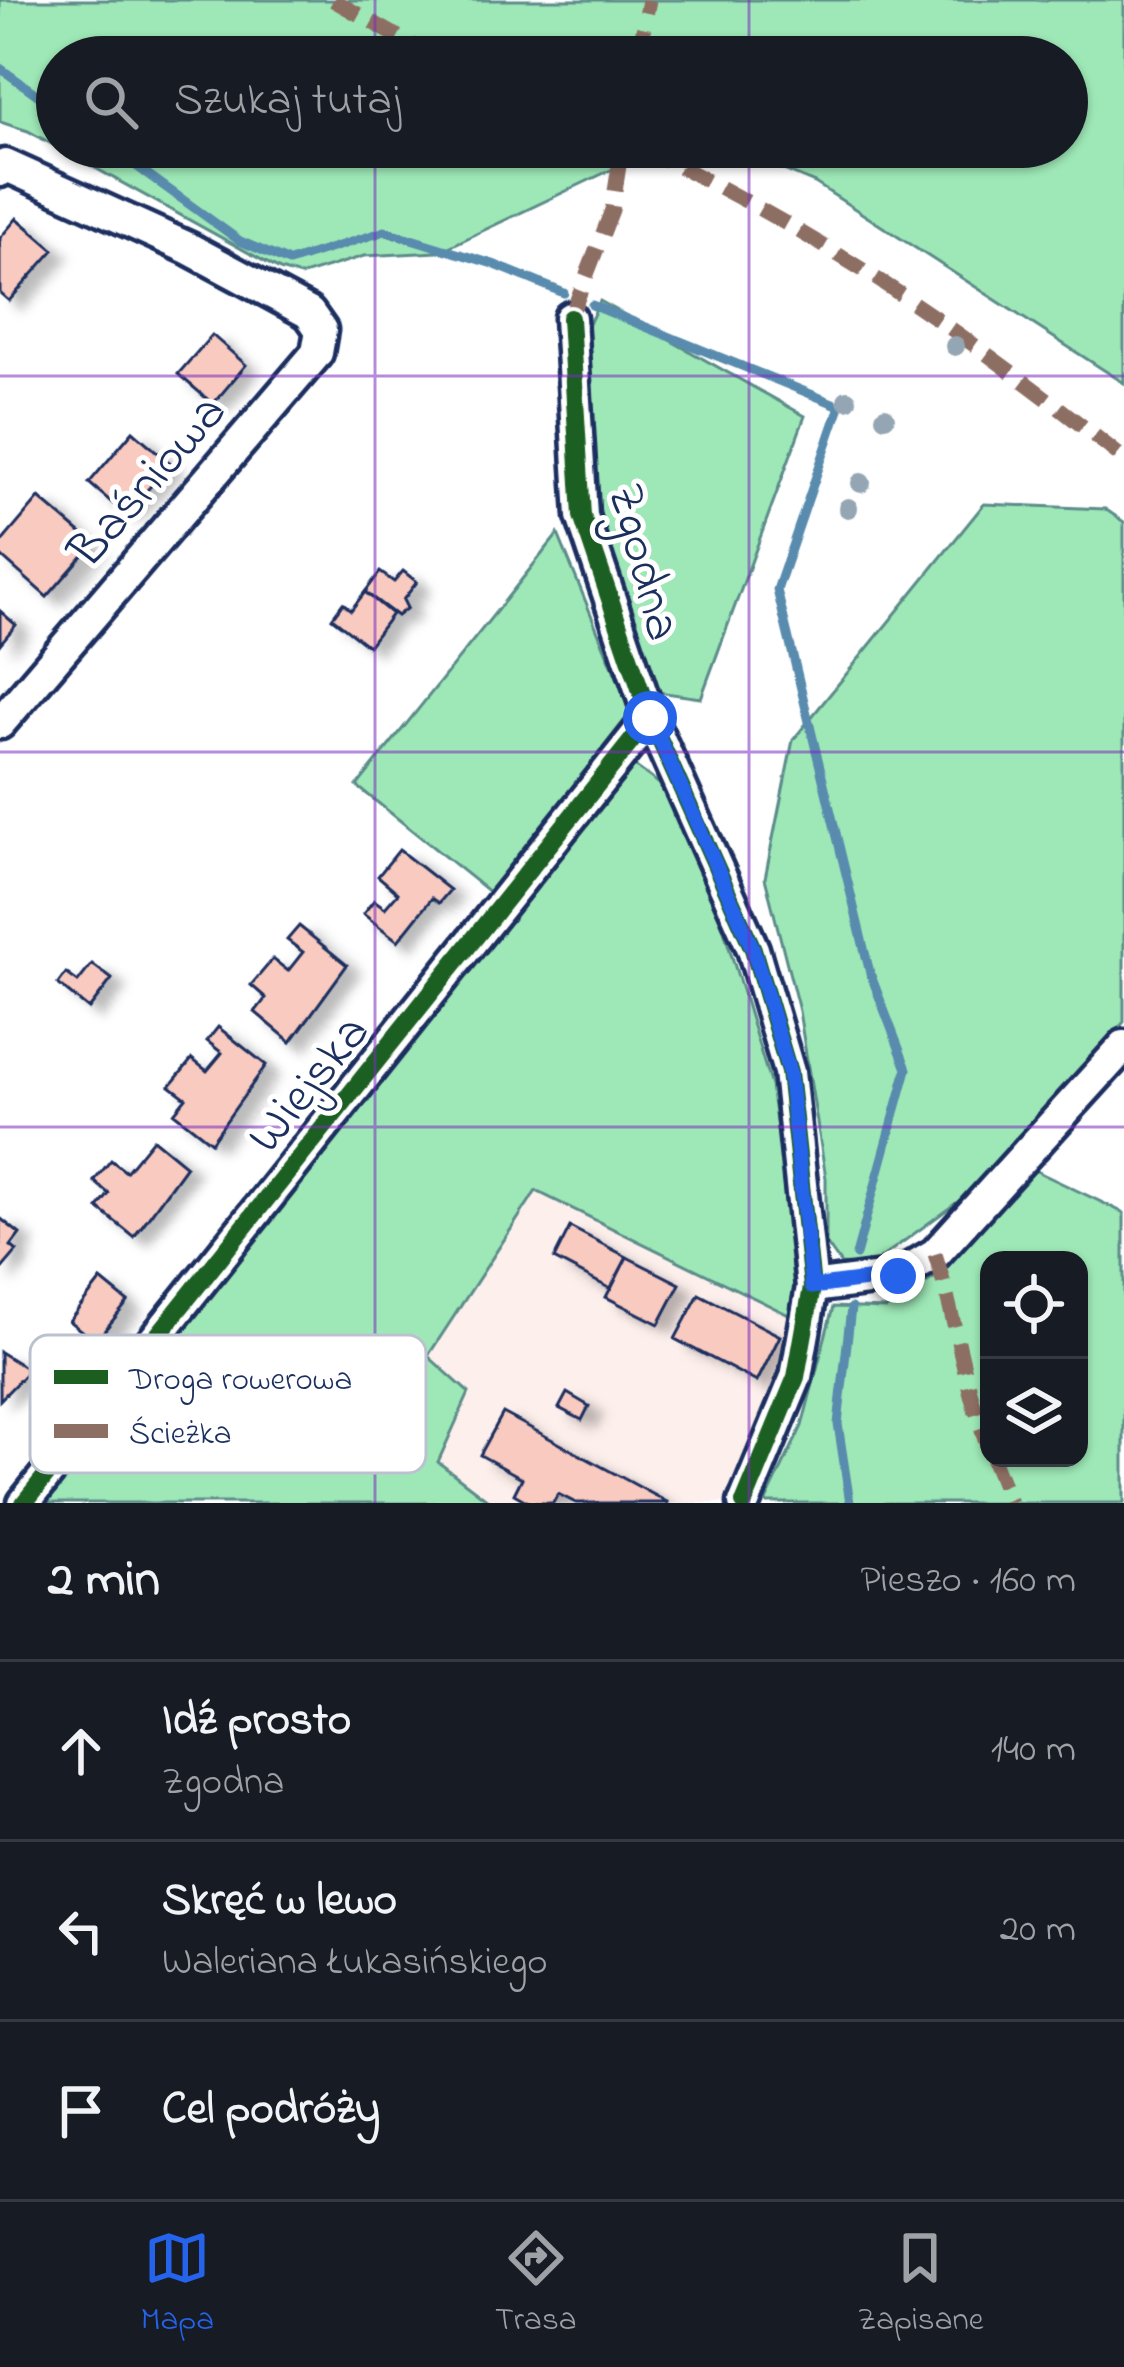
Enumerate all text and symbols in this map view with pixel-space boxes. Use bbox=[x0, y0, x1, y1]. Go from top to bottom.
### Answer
search box bbox=[36, 36, 1088, 168]
icon: search bbox=[78, 69, 144, 135]
text: Szukaj tutaj bbox=[174, 69, 401, 135]
street label: Baśniowa bbox=[51, 379, 246, 588]
street label: Zgodna bbox=[585, 476, 699, 649]
route start bbox=[623, 691, 677, 745]
street label: Wiejska bbox=[231, 1000, 390, 1171]
route end bbox=[871, 1249, 925, 1303]
map controls bbox=[980, 1251, 1088, 1467]
button: locate bbox=[980, 1251, 1088, 1359]
legend bbox=[30, 1335, 426, 1473]
text: Droga rowerowa bbox=[128, 1357, 352, 1405]
button: layers bbox=[980, 1359, 1088, 1467]
text: Ścieżka bbox=[129, 1411, 232, 1459]
text: 2 min bbox=[48, 1544, 160, 1619]
text: Pieszo · 160 m bbox=[861, 1553, 1076, 1610]
text: Idź prosto bbox=[162, 1689, 351, 1755]
icon: ahead bbox=[48, 1718, 114, 1784]
text: 140 m bbox=[991, 1722, 1076, 1779]
text: Zgodna bbox=[162, 1755, 284, 1812]
text: Skręć w lewo bbox=[162, 1869, 397, 1935]
icon: left bbox=[48, 1898, 114, 1964]
text: 20 m bbox=[1000, 1902, 1076, 1959]
text: Waleriana Łukasińskiego bbox=[162, 1935, 548, 1992]
icon: arrive bbox=[48, 2078, 114, 2144]
text: Cel podróży bbox=[162, 2078, 380, 2144]
tab: Mapa bbox=[140, 2225, 214, 2345]
tab: Trasa bbox=[495, 2225, 577, 2345]
tab: Zapisane bbox=[857, 2225, 984, 2345]

